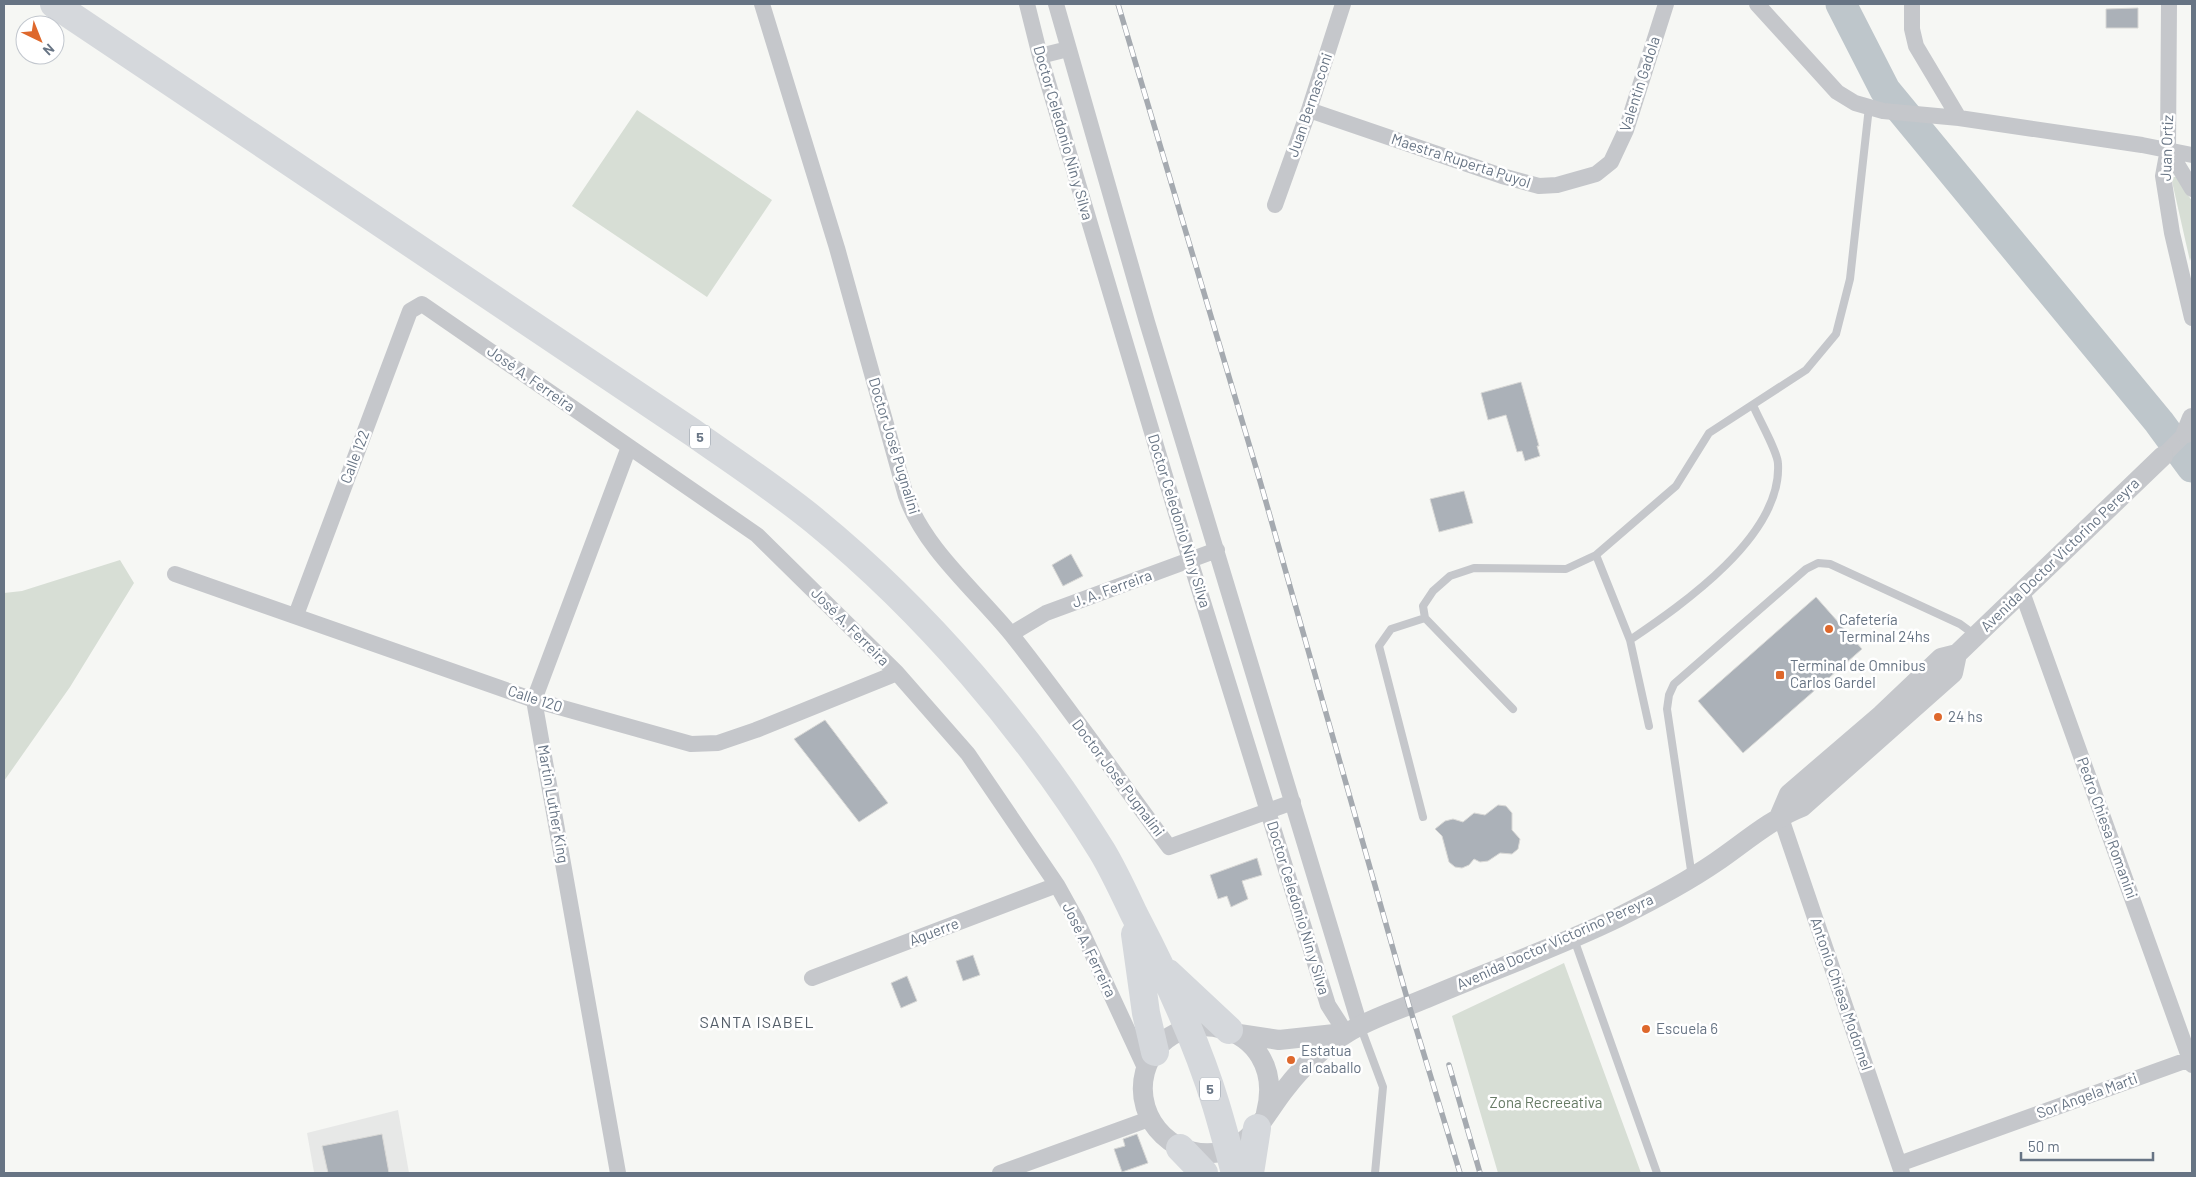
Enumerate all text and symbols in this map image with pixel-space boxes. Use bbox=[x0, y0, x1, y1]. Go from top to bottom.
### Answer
north arrow bbox=[15, 15, 65, 65]
street label: Valentín Gadola bbox=[1615, 34, 1663, 134]
text: N bbox=[40, 40, 58, 59]
street label: Doctor Celedonio Nin y Silva bbox=[1030, 43, 1098, 222]
street label: Juan Bernasconi bbox=[1283, 50, 1335, 159]
street label: Juan Ortiz bbox=[2156, 114, 2176, 181]
street label: Maestra Ruperta Puyol bbox=[1389, 129, 1533, 191]
street label: José A. Ferreira bbox=[484, 341, 579, 415]
street label: Doctor José Pugnalini bbox=[866, 375, 924, 516]
road number: 5 bbox=[690, 426, 710, 448]
street label: Calle 122 bbox=[336, 427, 372, 486]
street label: Doctor Celedonio Nin y Silva bbox=[1145, 432, 1215, 610]
street label: Avenida Doctor Victorino Pereyra bbox=[1976, 474, 2142, 635]
street label: J. A. Ferreira bbox=[1069, 565, 1154, 611]
street label: José A. Ferreira bbox=[808, 584, 893, 669]
place label: Cafetería Terminal 24hs bbox=[1839, 610, 1930, 645]
marker: Cafetería Terminal 24hs bbox=[1823, 623, 1835, 635]
place label: Terminal de Omnibus Carlos Gardel bbox=[1790, 656, 1926, 691]
marker: Terminal de Omnibus Carlos Gardel bbox=[1774, 669, 1786, 681]
street label: Calle 120 bbox=[506, 681, 565, 715]
place label: 24 hs bbox=[1948, 707, 1983, 725]
marker: 24 hs bbox=[1932, 711, 1944, 723]
street label: Doctor José Pugnalini bbox=[1069, 715, 1169, 840]
street label: Martin Luther King bbox=[535, 743, 573, 864]
street label: Pedro Chiesa Romanini bbox=[2074, 754, 2142, 901]
street label: Doctor Celedonio Nin y Silva bbox=[1264, 819, 1334, 997]
street label: Avenida Doctor Victorino Pereyra bbox=[1453, 889, 1656, 993]
street label: José A. Ferreira bbox=[1059, 899, 1121, 1000]
street label: Aguerre bbox=[906, 913, 961, 949]
street label: Antonio Chiesa Modornel bbox=[1807, 915, 1877, 1073]
district label: SANTA ISABEL bbox=[700, 1012, 815, 1031]
place label: Escuela 6 bbox=[1656, 1019, 1718, 1037]
marker: Escuela 6 bbox=[1640, 1023, 1652, 1035]
place label: Estatua al caballo bbox=[1301, 1041, 1362, 1076]
marker: Estatua al caballo bbox=[1285, 1054, 1297, 1066]
street label: Sor Angela Marti bbox=[2034, 1068, 2140, 1122]
road number: 5 bbox=[1200, 1078, 1220, 1100]
park label: Zona Recreeativa bbox=[1490, 1093, 1602, 1111]
scale bar bbox=[2021, 1130, 2154, 1162]
text: 50 m bbox=[2028, 1137, 2060, 1155]

